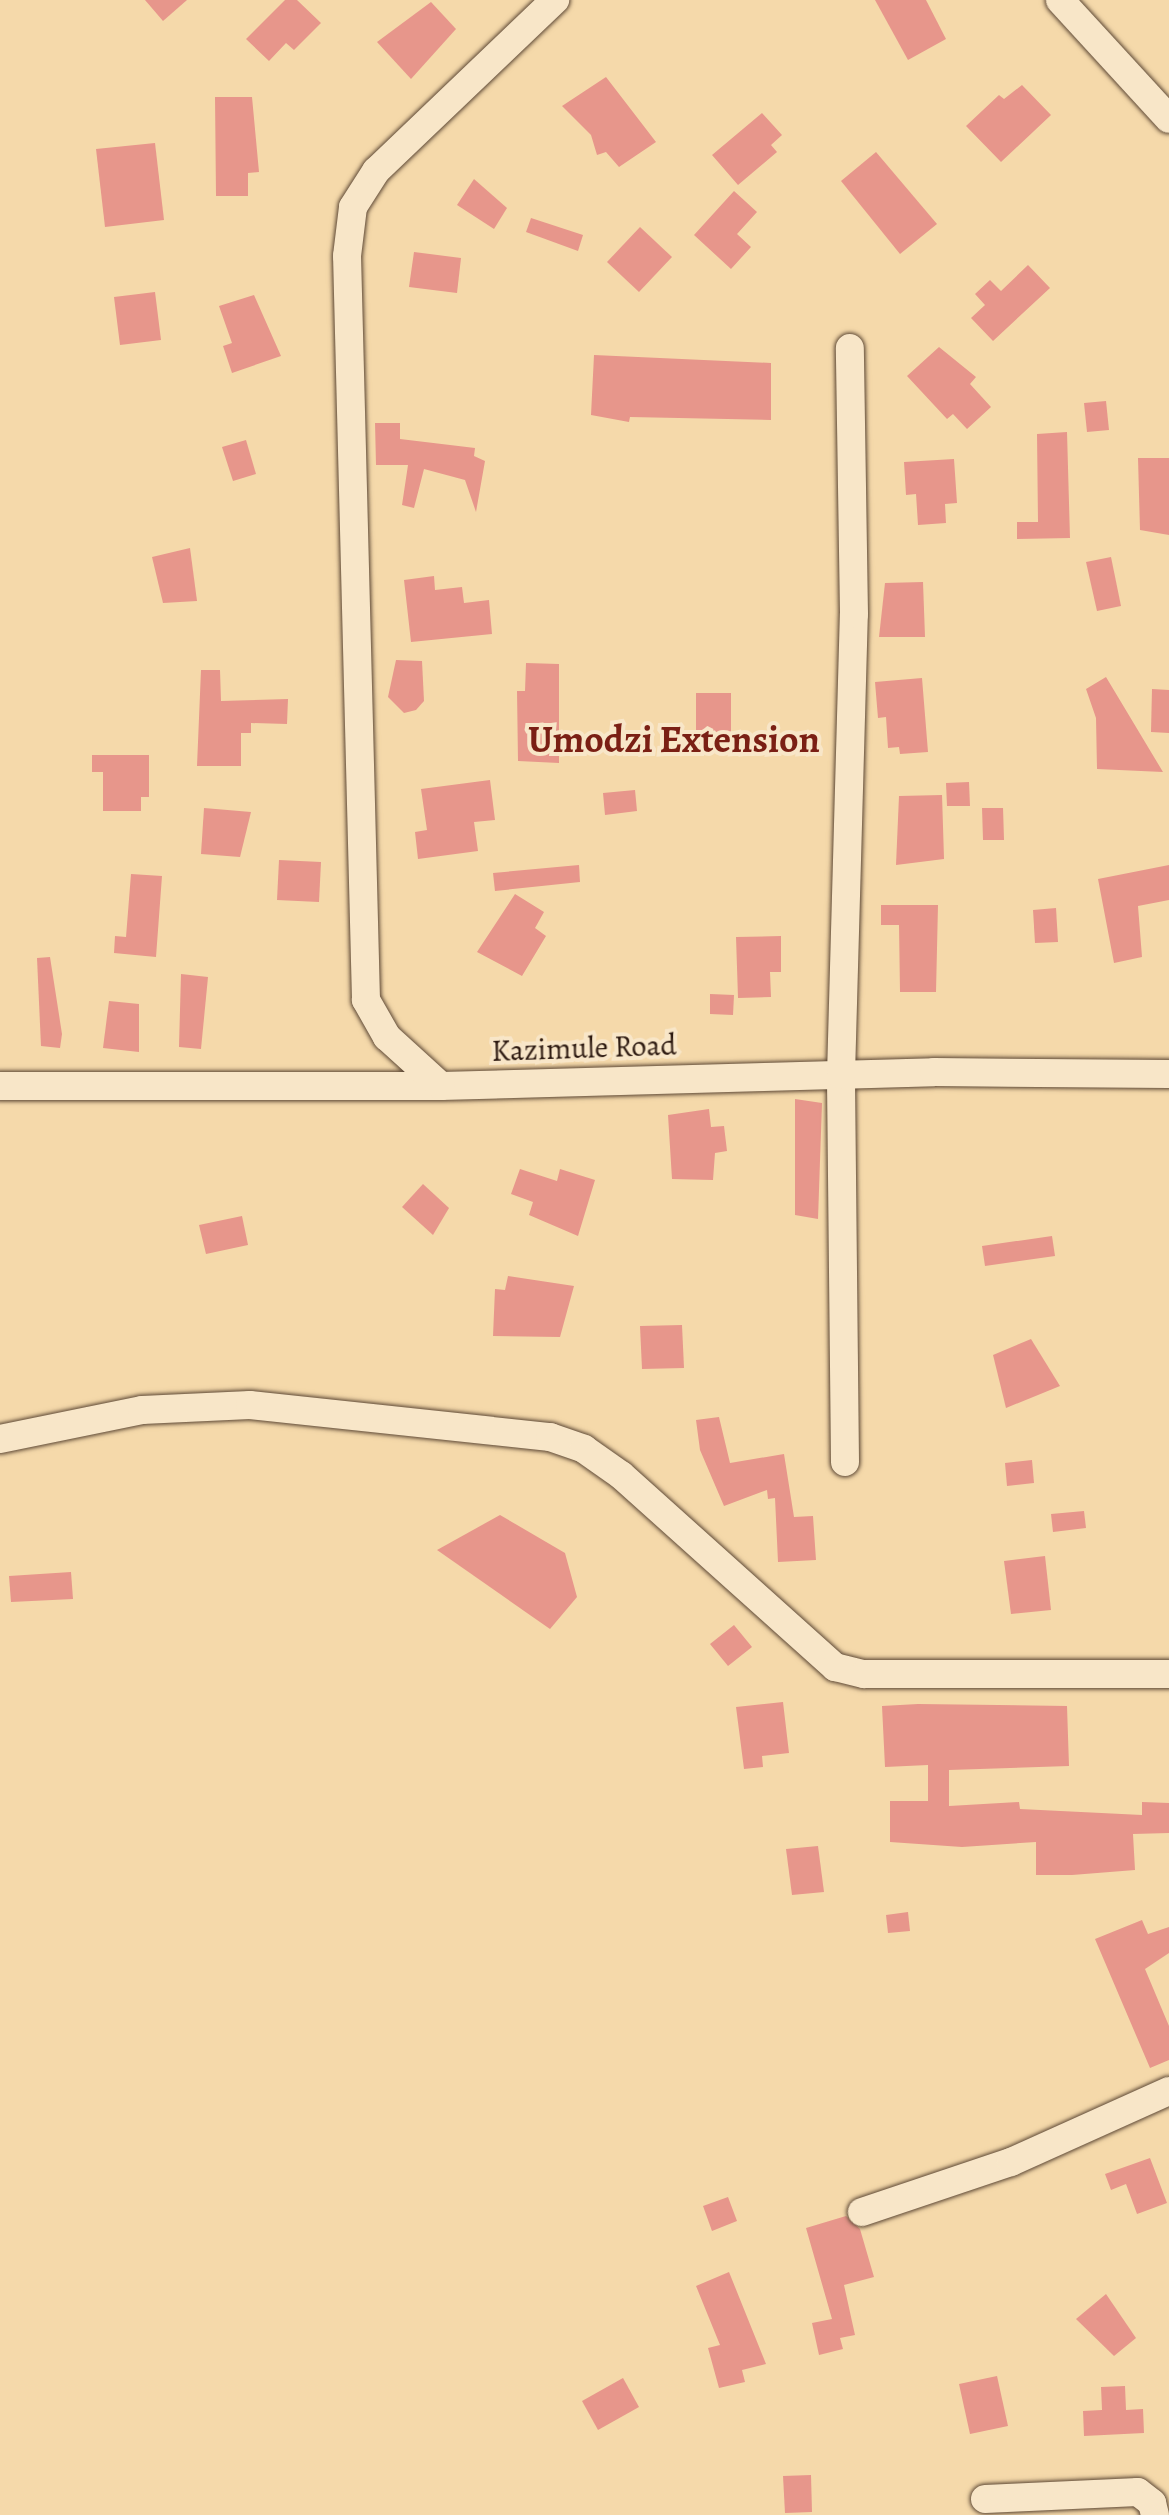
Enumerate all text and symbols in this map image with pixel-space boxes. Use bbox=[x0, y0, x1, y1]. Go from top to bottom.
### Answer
district label: Umodzi Extension bbox=[528, 717, 820, 763]
street label: Kazimule Road bbox=[491, 1027, 677, 1069]

